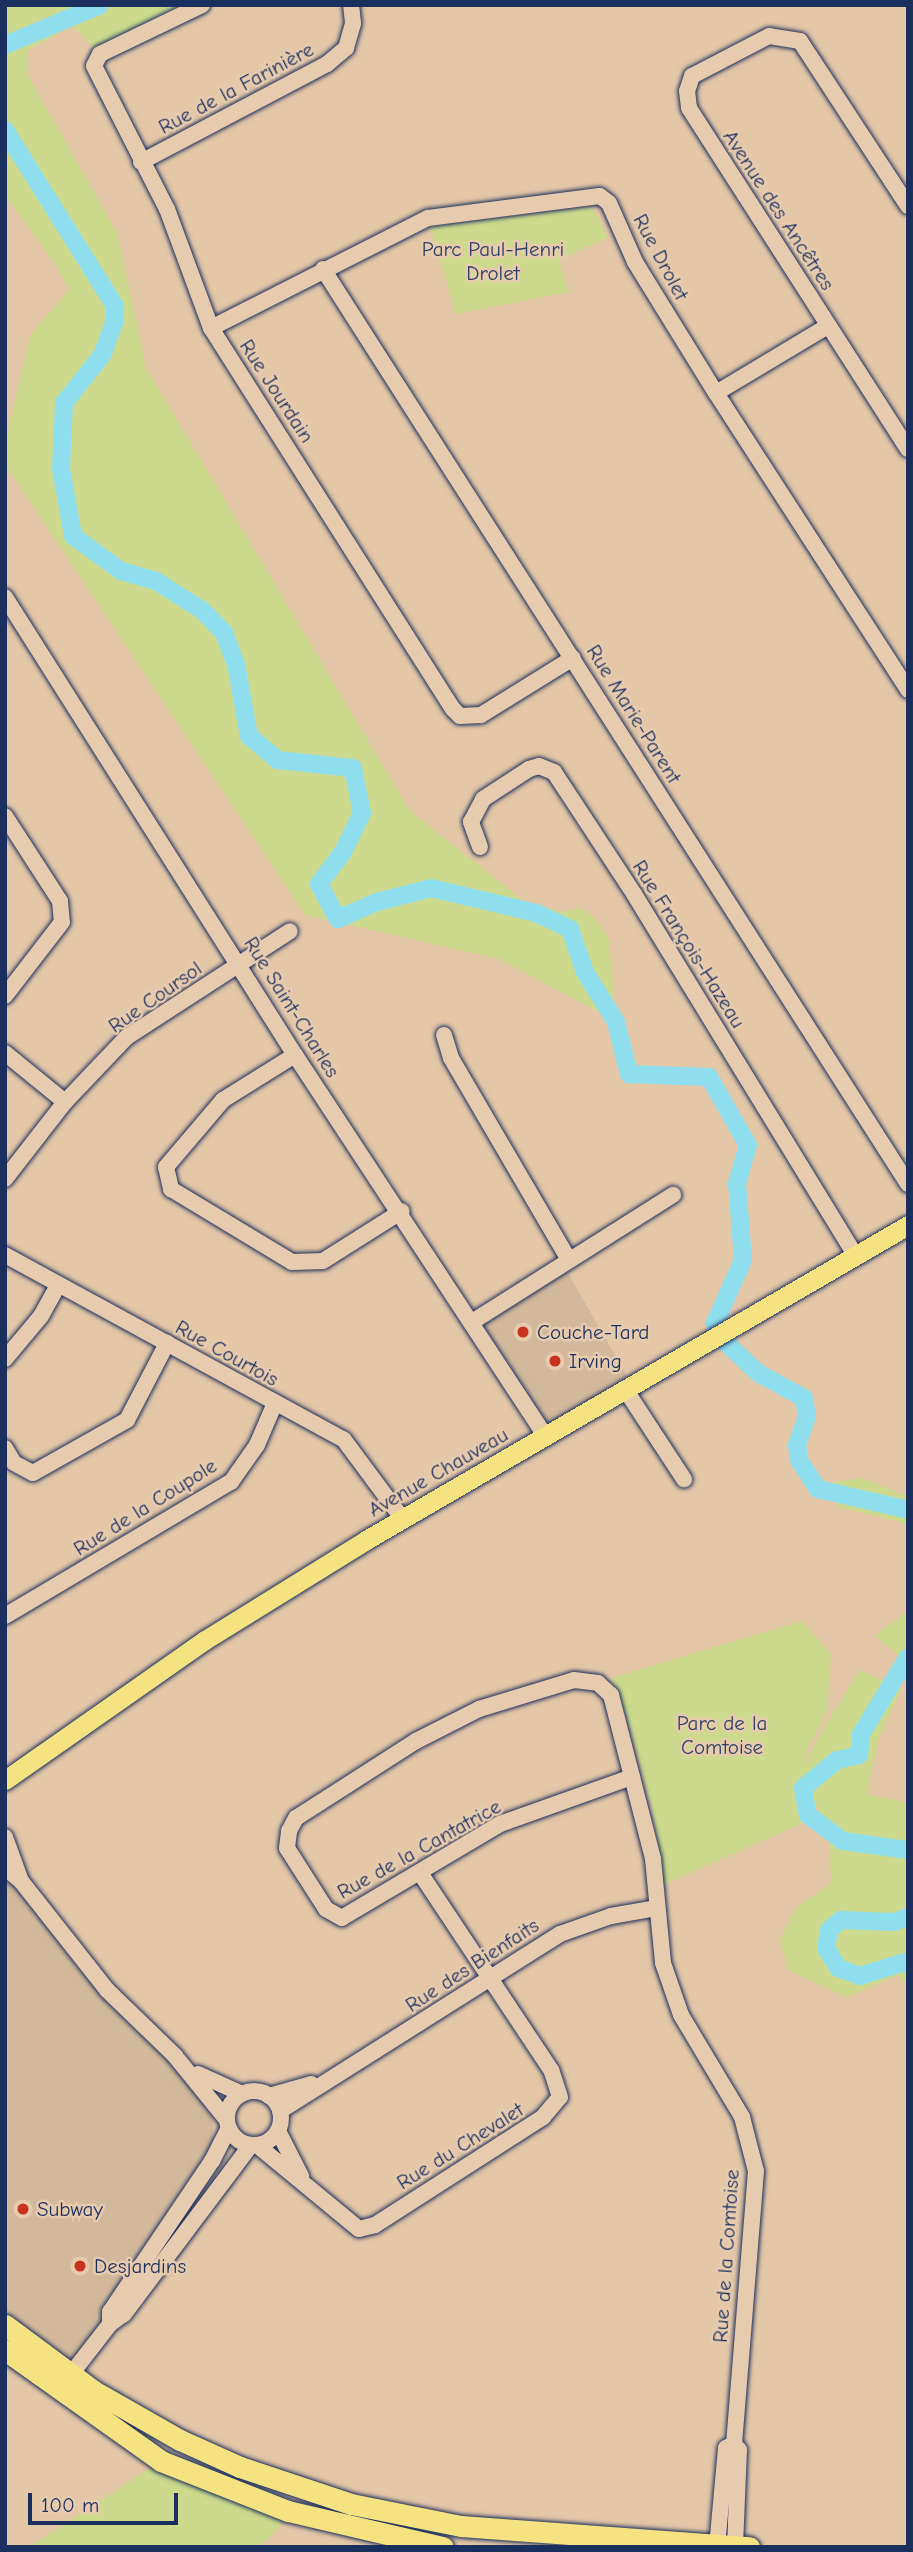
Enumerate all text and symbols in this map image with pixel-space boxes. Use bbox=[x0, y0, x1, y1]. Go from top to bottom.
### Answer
street label: Rue de la Farinière bbox=[154, 36, 318, 140]
street label: Avenue des Ancêtres bbox=[718, 125, 840, 295]
street label: Rue Drolet bbox=[628, 209, 694, 305]
park label: Parc Paul-Henri Drolet bbox=[422, 236, 564, 286]
street label: Rue Jourdain bbox=[234, 335, 320, 447]
street label: Rue Marie-Parent bbox=[581, 640, 687, 788]
street label: Rue François-Hazeau bbox=[627, 855, 751, 1033]
street label: Rue Saint-Charles bbox=[239, 932, 345, 1082]
street label: Rue Coursol bbox=[103, 956, 207, 1038]
street label: Rue Courtois bbox=[171, 1314, 283, 1392]
place label: Couche-Tard bbox=[537, 1319, 649, 1345]
marker: Couche-Tard bbox=[515, 1324, 531, 1340]
place label: Irving bbox=[569, 1348, 622, 1374]
marker: Irving bbox=[547, 1353, 563, 1369]
street label: Avenue Chauveau bbox=[364, 1422, 512, 1522]
street label: Rue de la Coupole bbox=[69, 1453, 221, 1561]
park label: Parc de la Comtoise bbox=[677, 1710, 767, 1760]
street label: Rue de la Cantatrice bbox=[333, 1794, 505, 1904]
street label: Rue des Bienfaits bbox=[401, 1913, 543, 2017]
street label: Rue du Chevalet bbox=[392, 2097, 528, 2195]
street label: Rue de la Comtoise bbox=[707, 2168, 745, 2344]
place label: Subway bbox=[37, 2196, 103, 2222]
marker: Subway bbox=[15, 2201, 31, 2217]
place label: Desjardins bbox=[94, 2253, 186, 2279]
marker: Desjardins bbox=[72, 2258, 88, 2274]
scale bar bbox=[32, 2478, 182, 2522]
text: 100 m bbox=[41, 2493, 99, 2517]

